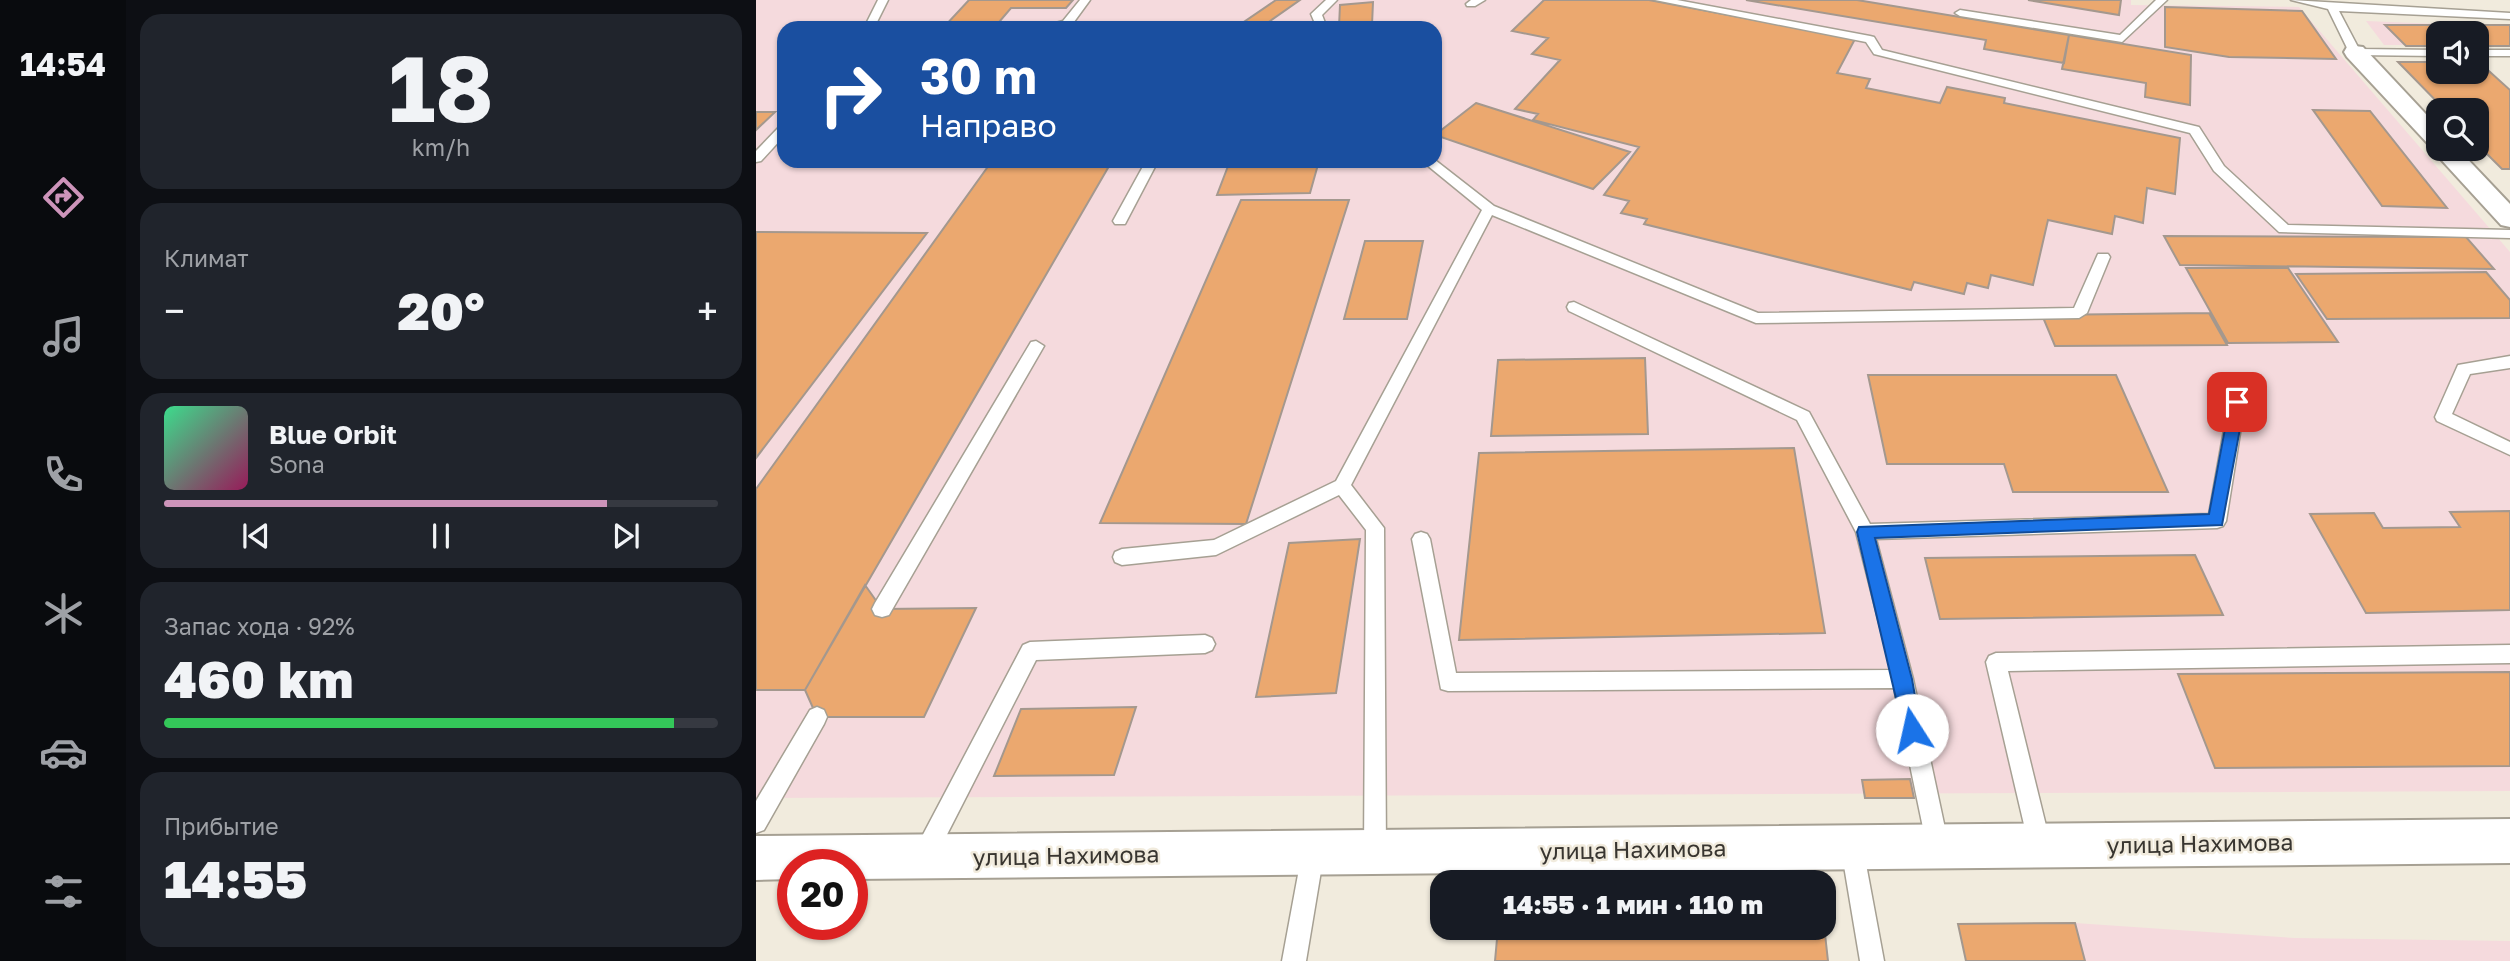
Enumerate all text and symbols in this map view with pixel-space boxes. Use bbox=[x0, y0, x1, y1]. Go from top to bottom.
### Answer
map controls bbox=[2426, 21, 2489, 161]
button: sound bbox=[2426, 21, 2489, 84]
text: 18 bbox=[388, 33, 494, 142]
text: 14:54 bbox=[20, 45, 106, 83]
text: 30 m bbox=[920, 46, 1037, 105]
icon: right bbox=[805, 49, 896, 140]
button: search bbox=[2426, 98, 2489, 161]
text: Направо bbox=[920, 106, 1057, 144]
text: km/h bbox=[412, 133, 470, 161]
icon: directions bbox=[39, 173, 88, 222]
text: Климат bbox=[164, 244, 249, 272]
text: 20° bbox=[398, 279, 484, 341]
text: − bbox=[164, 288, 185, 333]
text: + bbox=[697, 288, 718, 333]
icon: music bbox=[39, 312, 88, 361]
pin bbox=[2207, 372, 2267, 432]
icon: arrive bbox=[2218, 383, 2256, 421]
text: Blue Orbit bbox=[269, 419, 397, 450]
icon: phone bbox=[39, 450, 88, 499]
text: Sona bbox=[269, 450, 325, 478]
icon: previous bbox=[237, 517, 275, 555]
icon: pause bbox=[422, 517, 460, 555]
icon: next bbox=[607, 517, 645, 555]
icon: climate bbox=[39, 589, 88, 638]
text: Запас хода · 92% bbox=[164, 612, 355, 640]
text: 460 km bbox=[164, 647, 353, 709]
position arrow bbox=[1875, 693, 1949, 767]
icon: car bbox=[39, 728, 88, 777]
text: Прибытие bbox=[164, 812, 279, 840]
street label: улица Нахимова bbox=[2106, 827, 2294, 859]
street label: улица Нахимова bbox=[1539, 833, 1727, 865]
street label: улица Нахимова bbox=[972, 839, 1160, 871]
text: 14:55 bbox=[164, 847, 307, 909]
speed limit sign: 20 bbox=[777, 849, 868, 940]
icon: filters bbox=[39, 867, 88, 916]
text: 14:55 · 1 мин · 110 m bbox=[1503, 889, 1763, 920]

